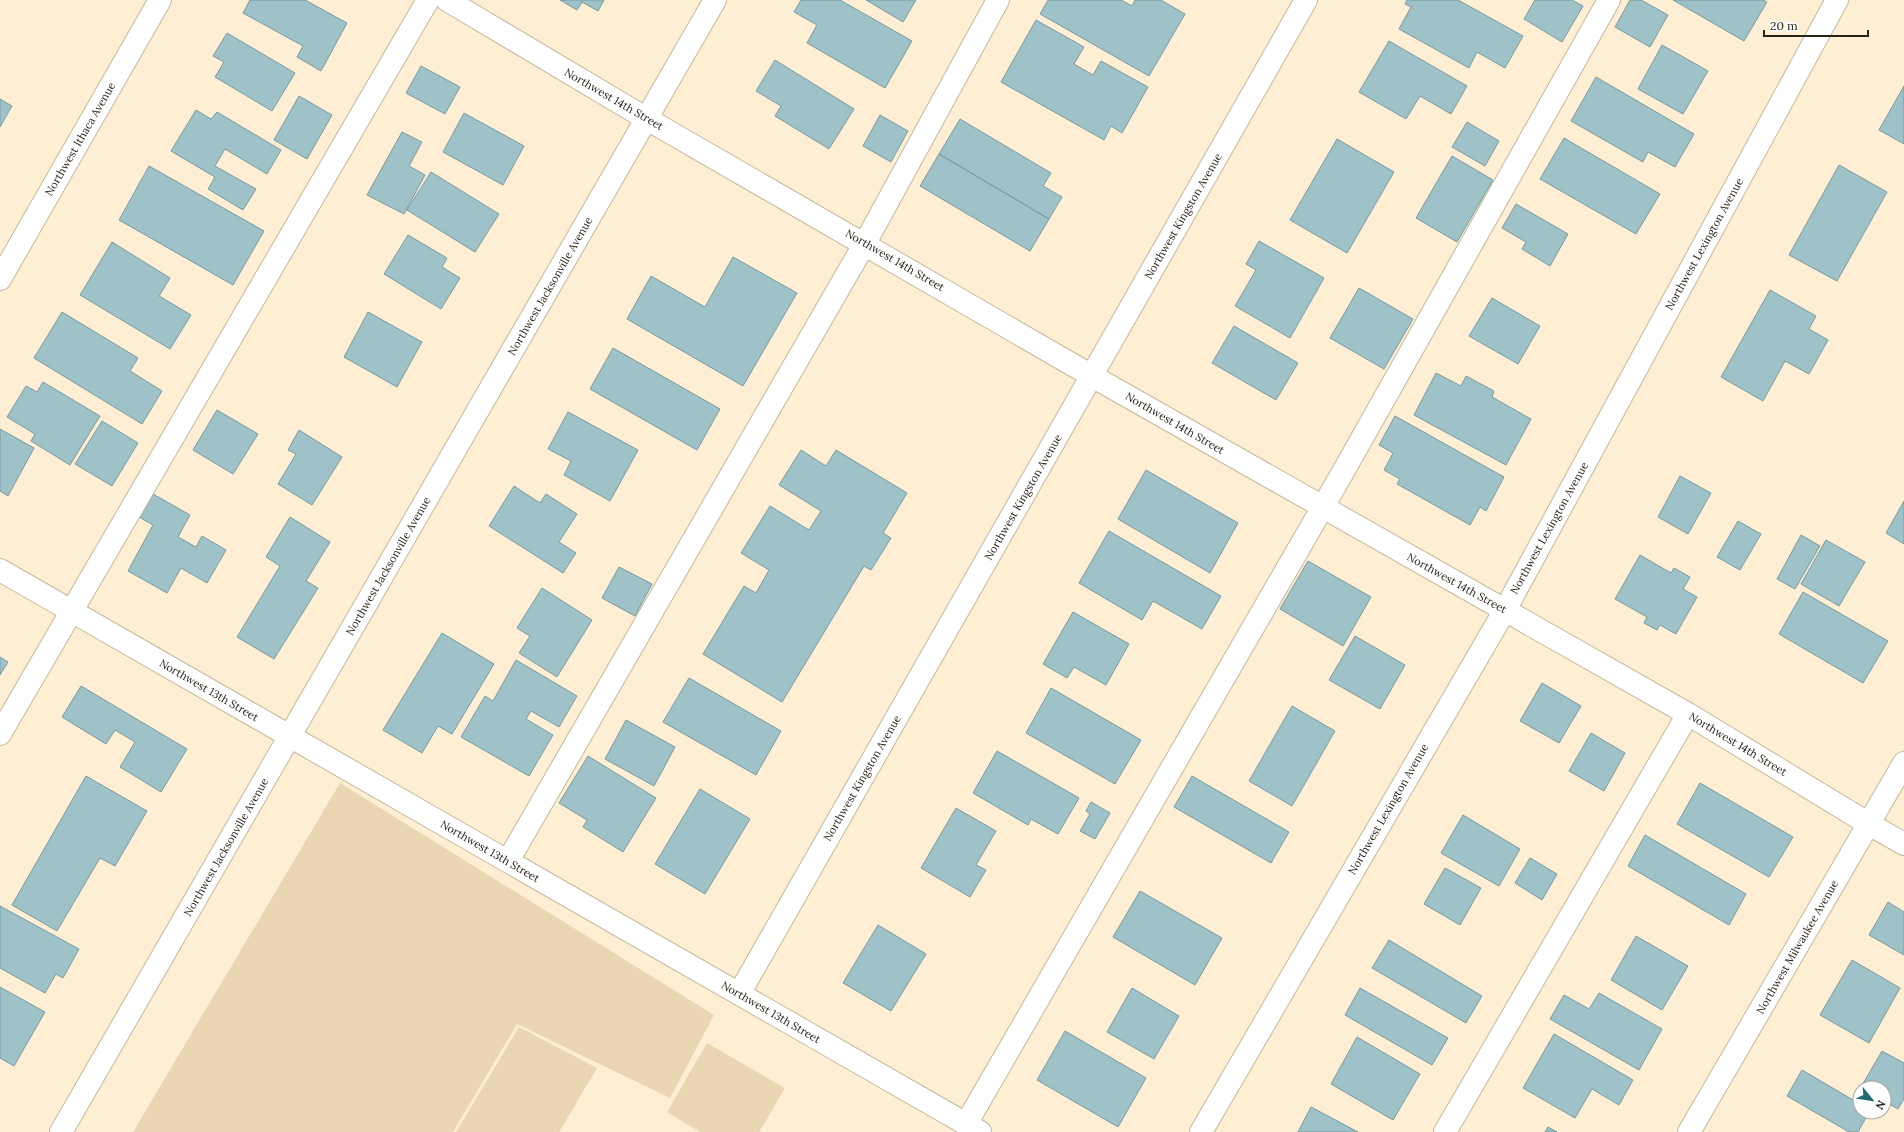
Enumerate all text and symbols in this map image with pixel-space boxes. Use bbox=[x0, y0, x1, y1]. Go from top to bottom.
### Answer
scale bar bbox=[1764, 12, 1868, 38]
text: 20 m bbox=[1770, 18, 1798, 33]
street label: Northwest 14th Street bbox=[562, 65, 667, 133]
street label: Northwest Ithaca Avenue bbox=[42, 80, 118, 198]
street label: Northwest Kingston Avenue bbox=[1141, 150, 1225, 282]
street label: Northwest Lexington Avenue bbox=[1662, 176, 1746, 312]
street label: Northwest Jacksonville Avenue bbox=[505, 214, 595, 358]
street label: Northwest 14th Street bbox=[843, 226, 948, 294]
street label: Northwest 14th Street bbox=[1123, 389, 1228, 457]
street label: Northwest Kingston Avenue bbox=[981, 431, 1065, 563]
street label: Northwest Lexington Avenue bbox=[1507, 460, 1591, 596]
street label: Northwest Jacksonville Avenue bbox=[343, 494, 433, 638]
street label: Northwest 14th Street bbox=[1405, 550, 1510, 617]
street label: Northwest 13th Street bbox=[157, 656, 262, 725]
street label: Northwest 14th Street bbox=[1686, 709, 1790, 779]
street label: Northwest Kingston Avenue bbox=[820, 712, 904, 844]
street label: Northwest Lexington Avenue bbox=[1345, 741, 1431, 877]
street label: Northwest Jacksonville Avenue bbox=[181, 775, 271, 919]
street label: Northwest 13th Street bbox=[438, 817, 543, 886]
street label: Northwest Milwaukee Avenue bbox=[1753, 878, 1841, 1016]
street label: Northwest 13th Street bbox=[719, 978, 824, 1047]
north arrow bbox=[1852, 1080, 1892, 1120]
text: N bbox=[1872, 1098, 1889, 1113]

